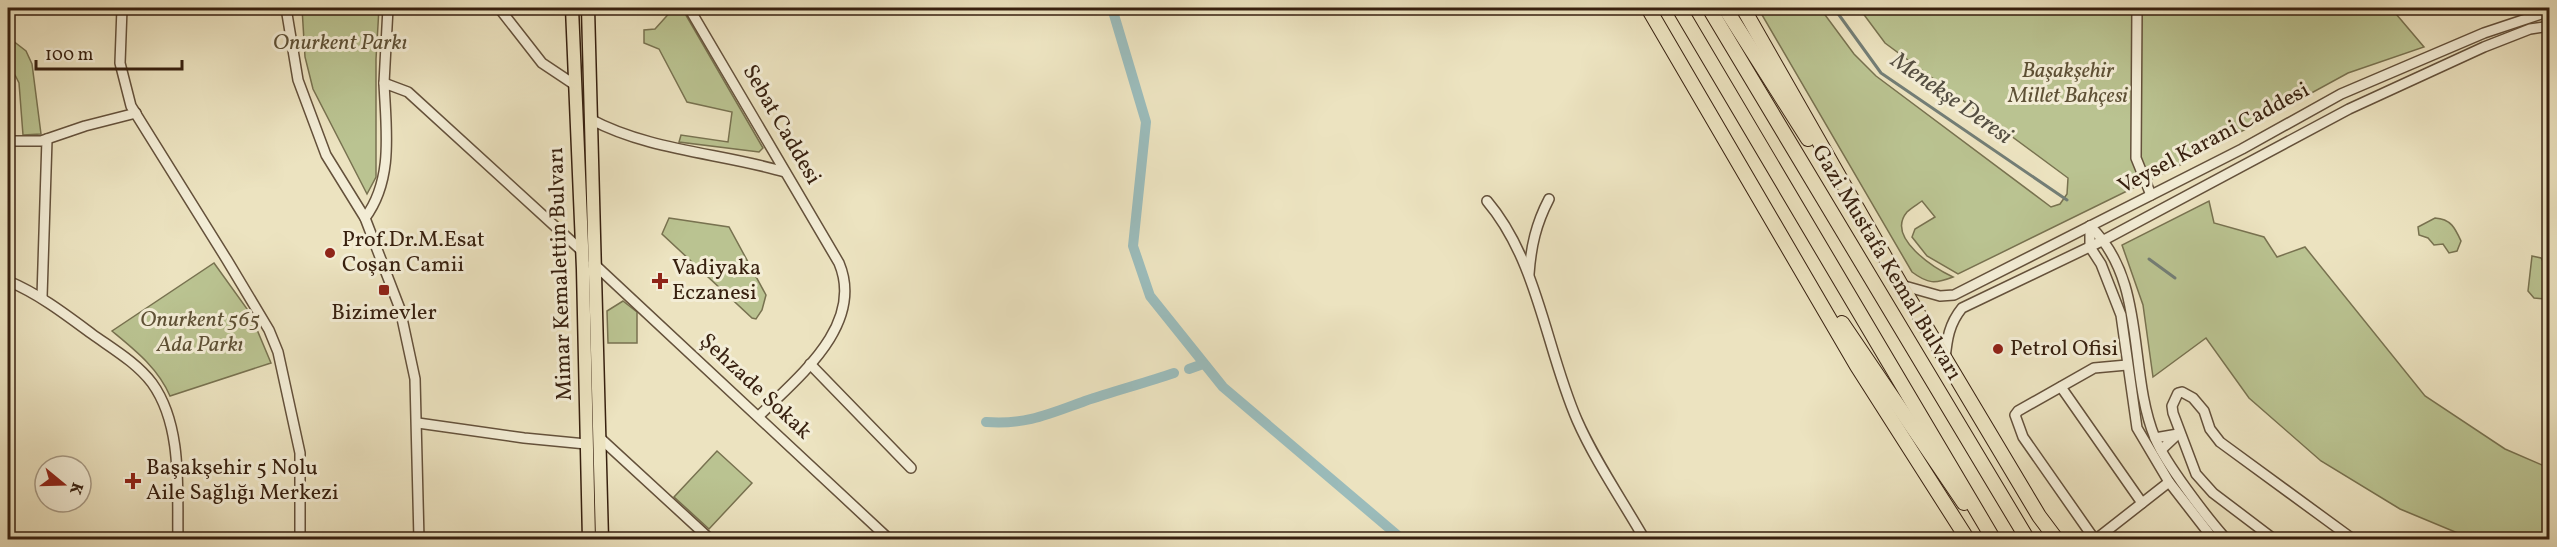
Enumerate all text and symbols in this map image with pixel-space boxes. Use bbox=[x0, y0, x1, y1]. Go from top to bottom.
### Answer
park label: Onurkent Parkı bbox=[273, 28, 407, 59]
scale bar bbox=[36, 33, 182, 71]
text: 100 m bbox=[45, 43, 94, 68]
water label: Menekşe Deresi bbox=[1883, 44, 2019, 154]
park label: Başakşehir Millet Bahçesi bbox=[2007, 56, 2128, 112]
street label: Sebat Caddesi bbox=[734, 59, 828, 191]
street label: Veysel Karani Caddesi bbox=[2113, 75, 2315, 203]
street label: Gazi Mustafa Kemal Bulvarı bbox=[1803, 140, 1969, 386]
street label: Mimar Kemalettin Bulvarı bbox=[541, 147, 581, 401]
place label: Prof.Dr.M.Esat Coşan Camii bbox=[342, 225, 485, 281]
marker: Prof.Dr.M.Esat Coşan Camii bbox=[323, 246, 337, 260]
place label: Vadiyaka Eczanesi bbox=[672, 253, 761, 309]
marker: Vadiyaka Eczanesi bbox=[653, 274, 667, 288]
marker: Bizimevler bbox=[377, 283, 391, 297]
place label: Bizimevler bbox=[331, 298, 437, 329]
park label: Onurkent 565 Ada Parkı bbox=[140, 305, 260, 361]
street label: Şehzade Sokak bbox=[692, 327, 818, 447]
place label: Petrol Ofisi bbox=[2010, 334, 2118, 365]
marker: Petrol Ofisi bbox=[1991, 342, 2005, 356]
place label: Başakşehir 5 Nolu Aile Sağlığı Merkezi bbox=[146, 453, 339, 509]
north arrow bbox=[33, 454, 93, 514]
marker: Başakşehir 5 Nolu Aile Sağlığı Merkezi bbox=[124, 472, 142, 490]
text: K bbox=[63, 479, 88, 498]

